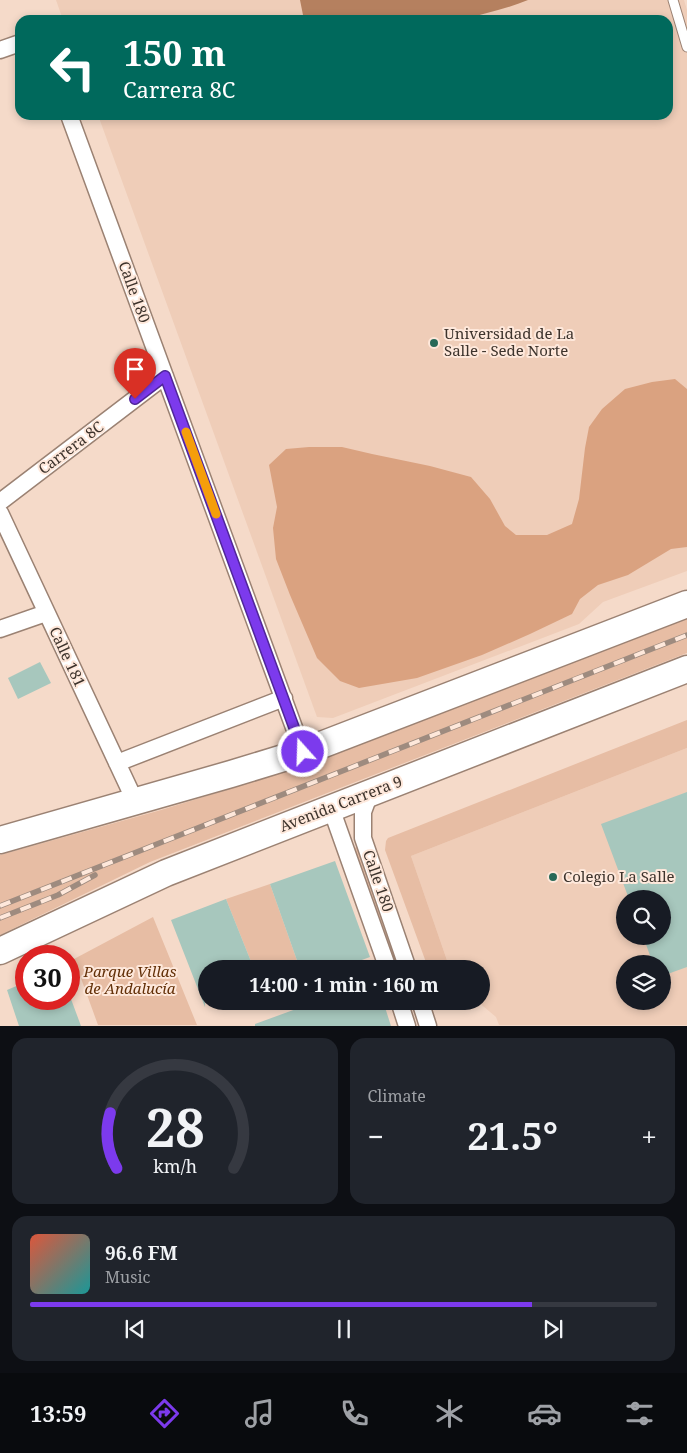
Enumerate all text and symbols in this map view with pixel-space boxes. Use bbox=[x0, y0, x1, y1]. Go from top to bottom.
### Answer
text: 150 m bbox=[123, 29, 226, 76]
icon: left bbox=[40, 35, 105, 100]
text: Carrera 8C bbox=[123, 74, 235, 104]
street label: Calle 180 bbox=[115, 258, 155, 325]
place label: Universidad de La Salle - Sede Norte bbox=[444, 323, 574, 360]
marker: Universidad de La Salle - Sede Norte bbox=[428, 337, 440, 349]
pin bbox=[114, 348, 156, 399]
icon: arrive bbox=[121, 355, 149, 383]
street label: Carrera 8C bbox=[34, 416, 107, 478]
street label: Calle 181 bbox=[45, 623, 91, 690]
position arrow bbox=[276, 725, 328, 777]
street label: Avenida Carrera 9 bbox=[276, 770, 405, 836]
street label: Calle 180 bbox=[359, 847, 399, 914]
place label: Colegio La Salle bbox=[563, 866, 675, 886]
marker: Colegio La Salle bbox=[547, 871, 559, 883]
map controls bbox=[616, 890, 671, 1010]
button: search bbox=[616, 890, 671, 945]
speed limit sign: 30 bbox=[15, 945, 80, 1010]
button: layers bbox=[616, 955, 671, 1010]
park label: Parque Villas de Andalucía bbox=[83, 961, 176, 998]
text: 14:00 · 1 min · 160 m bbox=[249, 972, 439, 998]
text: Climate bbox=[368, 1085, 426, 1107]
text: 28 bbox=[145, 1091, 204, 1162]
text: 21.5° bbox=[467, 1109, 558, 1161]
text: − bbox=[368, 1117, 384, 1155]
text: + bbox=[641, 1117, 657, 1155]
text: km/h bbox=[153, 1154, 197, 1178]
text: 96.6 FM bbox=[105, 1240, 178, 1266]
text: Music bbox=[105, 1266, 150, 1288]
icon: previous bbox=[121, 1315, 149, 1343]
icon: pause bbox=[330, 1315, 358, 1343]
icon: next bbox=[539, 1315, 567, 1343]
icon: directions bbox=[147, 1396, 182, 1431]
icon: music bbox=[242, 1396, 277, 1431]
icon: phone bbox=[337, 1396, 372, 1431]
icon: climate bbox=[432, 1396, 467, 1431]
icon: car bbox=[527, 1396, 562, 1431]
icon: filters bbox=[622, 1396, 657, 1431]
text: 13:59 bbox=[30, 1398, 86, 1428]

